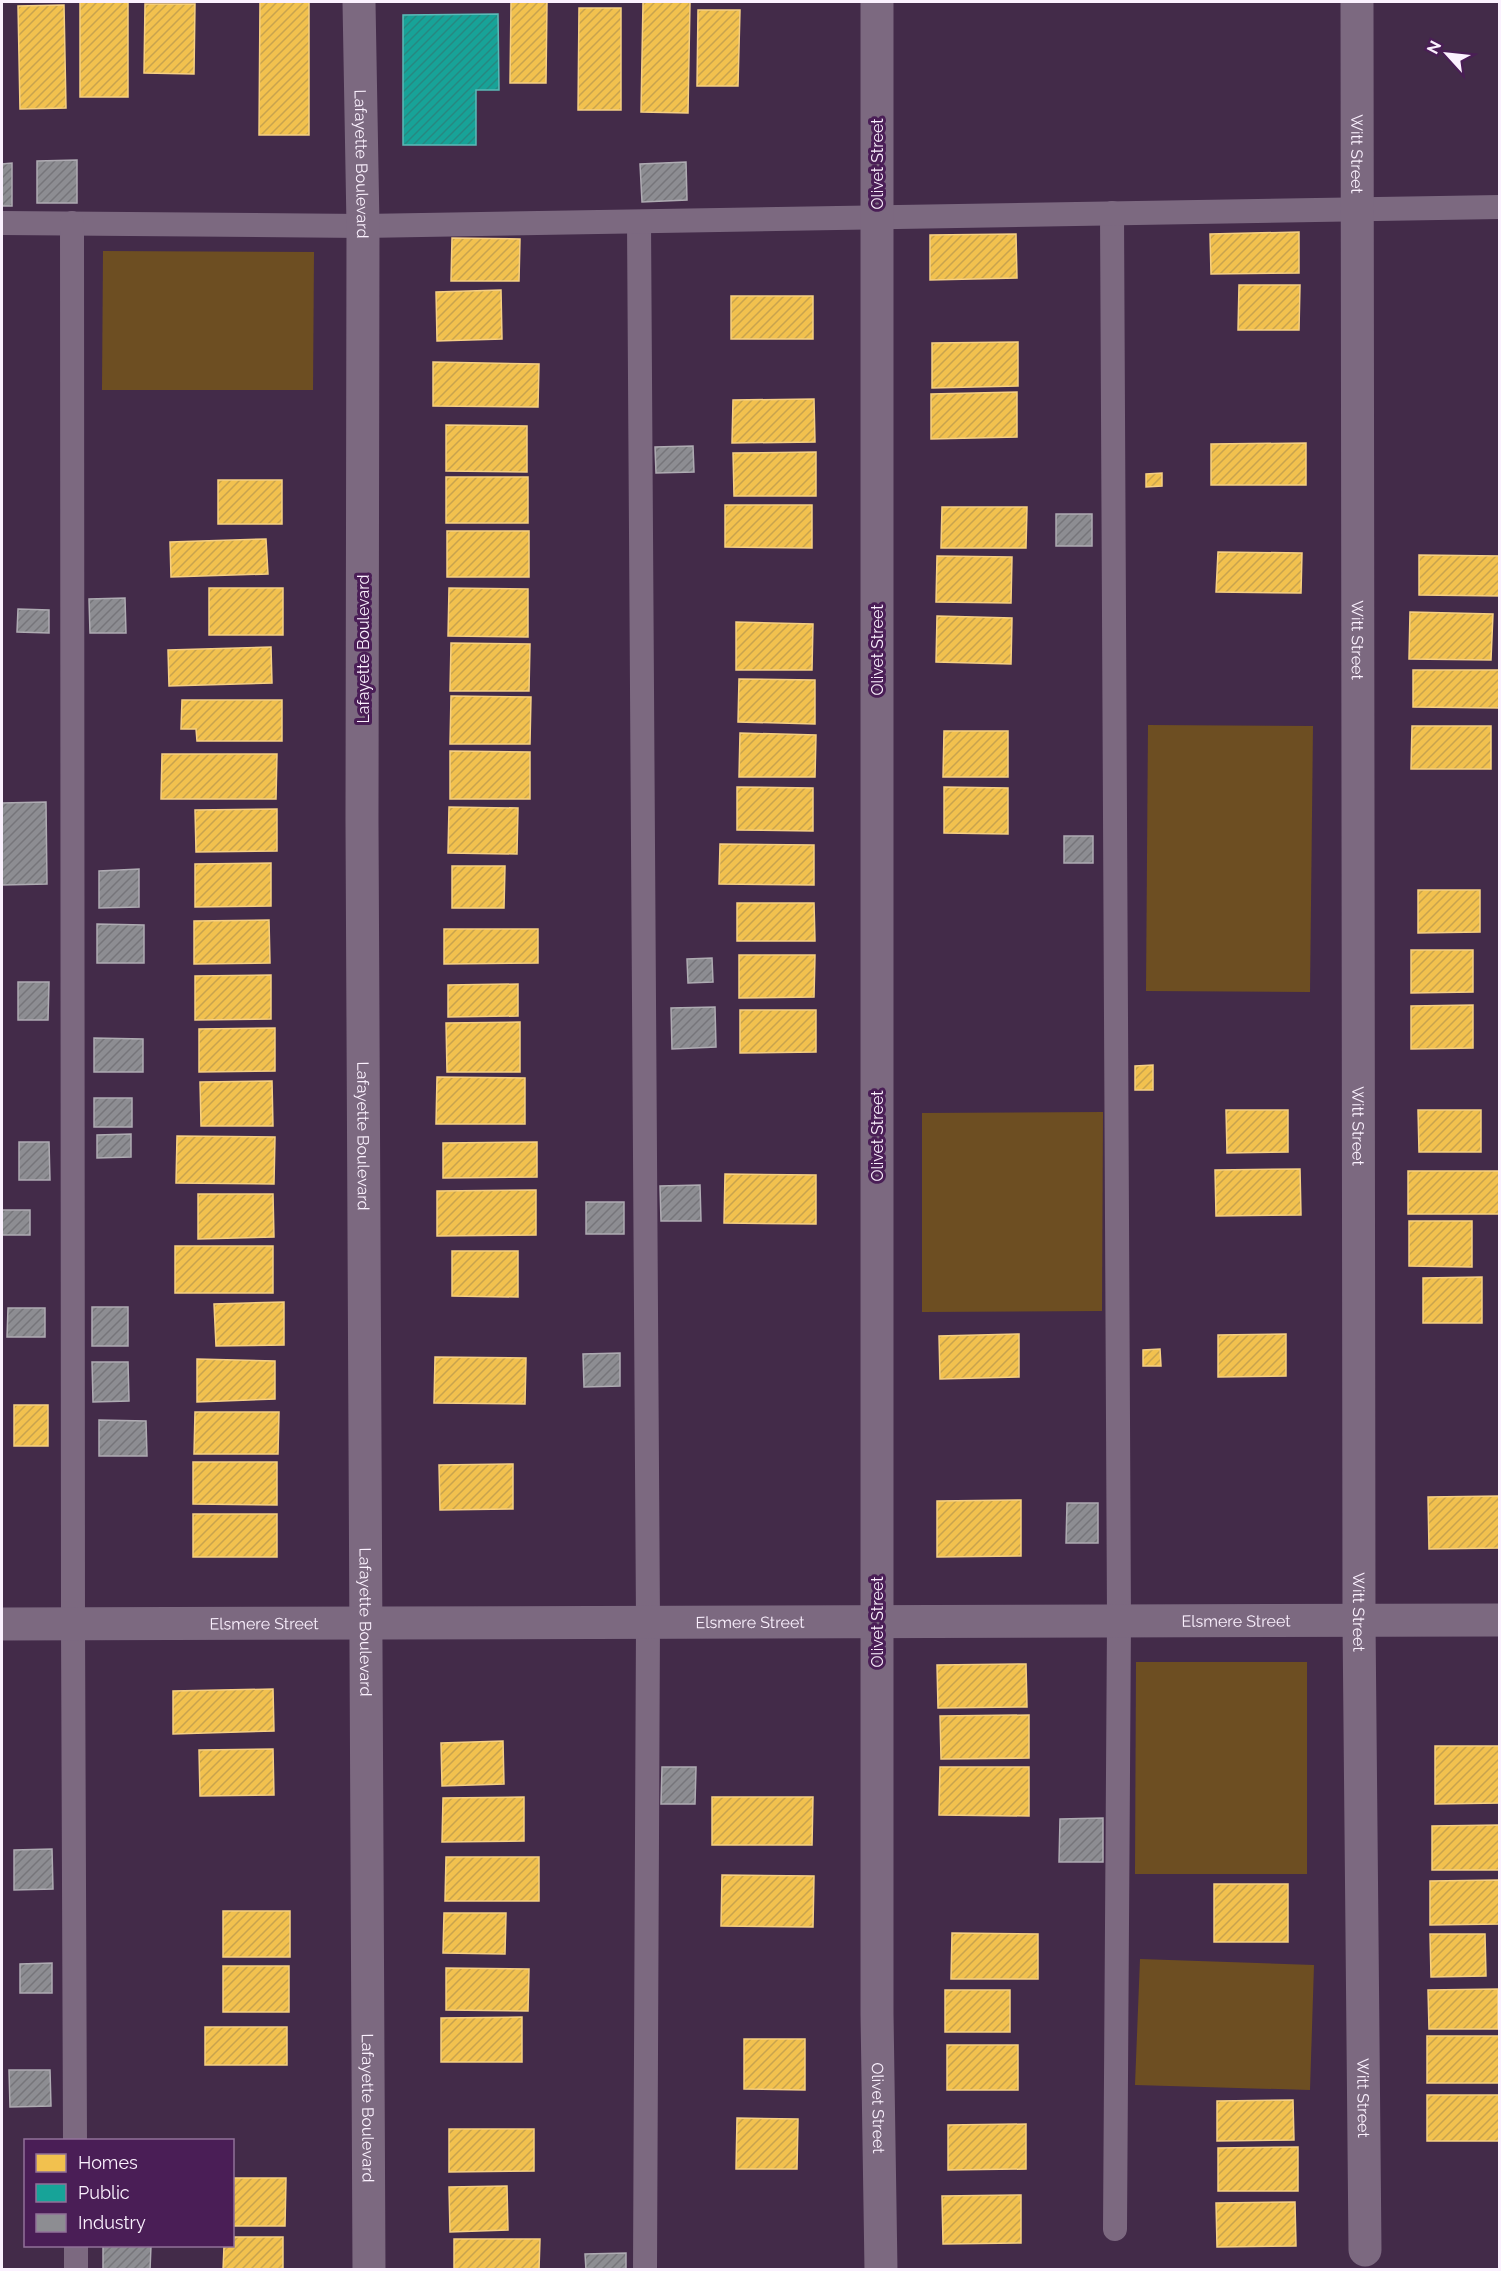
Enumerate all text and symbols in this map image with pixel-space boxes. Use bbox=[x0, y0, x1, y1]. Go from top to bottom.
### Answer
north arrow bbox=[1417, 24, 1477, 84]
text: N bbox=[1423, 38, 1445, 57]
street label: Lafayette Boulevard bbox=[351, 89, 373, 239]
street label: Witt Street bbox=[1348, 114, 1367, 194]
street label: Olivet Street bbox=[868, 118, 887, 210]
street label: Lafayette Boulevard bbox=[354, 574, 373, 724]
street label: Witt Street bbox=[1348, 600, 1367, 680]
street label: Olivet Street bbox=[868, 604, 887, 696]
street label: Lafayette Boulevard bbox=[354, 1061, 373, 1211]
street label: Witt Street bbox=[1349, 1086, 1368, 1166]
street label: Olivet Street bbox=[868, 1090, 887, 1182]
street label: Lafayette Boulevard bbox=[356, 1547, 376, 1697]
street label: Witt Street bbox=[1349, 1572, 1369, 1652]
street label: Olivet Street bbox=[868, 1576, 887, 1668]
street label: Elsmere Street bbox=[1181, 1611, 1291, 1630]
street label: Elsmere Street bbox=[695, 1612, 805, 1632]
street label: Elsmere Street bbox=[209, 1614, 319, 1633]
street label: Lafayette Boulevard bbox=[358, 2033, 378, 2183]
street label: Witt Street bbox=[1354, 2058, 1373, 2138]
street label: Olivet Street bbox=[868, 2062, 889, 2154]
legend bbox=[24, 2139, 234, 2247]
text: Homes bbox=[78, 2152, 138, 2173]
text: Public bbox=[78, 2182, 130, 2203]
text: Industry bbox=[78, 2212, 146, 2233]

